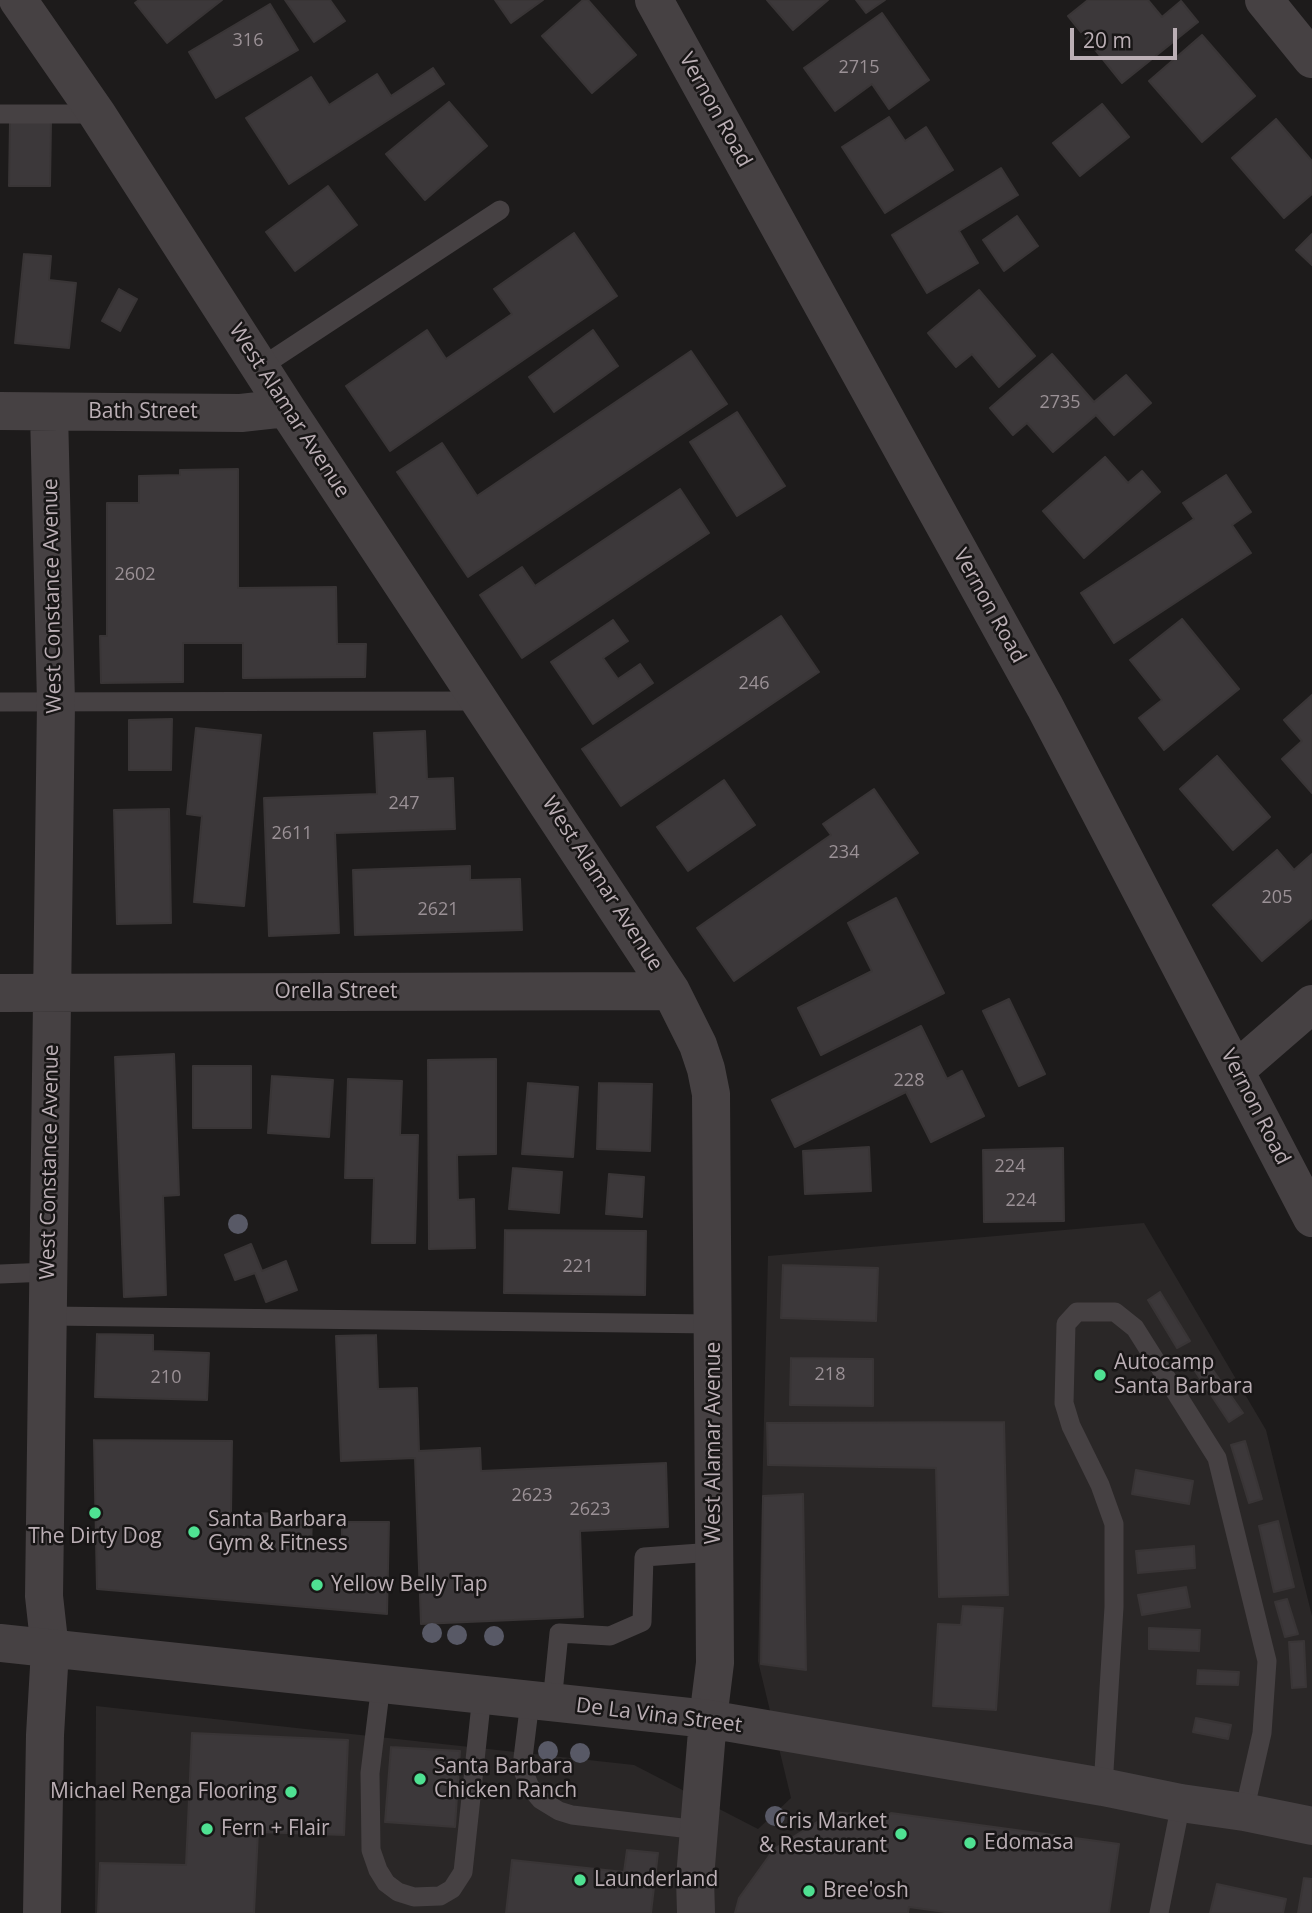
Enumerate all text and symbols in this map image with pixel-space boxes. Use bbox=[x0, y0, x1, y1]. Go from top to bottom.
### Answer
scale bar bbox=[1074, 14, 1181, 58]
text: 20 m bbox=[1083, 26, 1132, 54]
house number: 316 bbox=[233, 30, 263, 52]
street label: Vernon Road bbox=[673, 48, 757, 172]
house number: 2715 bbox=[838, 57, 880, 79]
street label: West Alamar Avenue bbox=[223, 319, 355, 503]
house number: 2735 bbox=[1039, 392, 1081, 414]
street label: Bath Street bbox=[88, 399, 198, 425]
street label: West Constance Avenue bbox=[38, 478, 68, 714]
street label: Vernon Road bbox=[947, 544, 1031, 668]
house number: 2602 bbox=[114, 564, 156, 586]
house number: 246 bbox=[739, 673, 769, 695]
street label: West Alamar Avenue bbox=[536, 792, 668, 976]
house number: 247 bbox=[389, 793, 419, 815]
house number: 2611 bbox=[271, 823, 313, 845]
house number: 234 bbox=[829, 842, 859, 864]
house number: 205 bbox=[1262, 887, 1292, 909]
house number: 2621 bbox=[417, 899, 459, 921]
street label: Orella Street bbox=[274, 979, 398, 1005]
street label: West Constance Avenue bbox=[35, 1044, 65, 1280]
street label: Vernon Road bbox=[1215, 1045, 1295, 1169]
house number: 228 bbox=[894, 1070, 924, 1092]
house number: 224 bbox=[995, 1156, 1025, 1178]
house number: 224 bbox=[1006, 1190, 1036, 1212]
house number: 221 bbox=[563, 1256, 593, 1278]
street label: West Alamar Avenue bbox=[701, 1342, 727, 1544]
place label: Autocamp Santa Barbara bbox=[1114, 1350, 1253, 1400]
house number: 218 bbox=[815, 1364, 845, 1386]
house number: 210 bbox=[151, 1367, 181, 1389]
marker: Autocamp Santa Barbara bbox=[1092, 1367, 1108, 1383]
house number: 2623 bbox=[511, 1485, 553, 1507]
house number: 2623 bbox=[569, 1499, 611, 1521]
marker: The Dirty Dog bbox=[87, 1505, 103, 1521]
place label: Santa Barbara Gym & Fitness bbox=[208, 1507, 348, 1557]
place label: The Dirty Dog bbox=[28, 1524, 162, 1550]
marker: Santa Barbara Gym & Fitness bbox=[186, 1524, 202, 1540]
place label: Yellow Belly Tap bbox=[331, 1572, 488, 1598]
marker: Yellow Belly Tap bbox=[309, 1577, 325, 1593]
street label: De La Vina Street bbox=[575, 1693, 743, 1739]
place label: Santa Barbara Chicken Ranch bbox=[434, 1754, 577, 1804]
marker: Santa Barbara Chicken Ranch bbox=[412, 1771, 428, 1787]
place label: Michael Renga Flooring bbox=[50, 1779, 277, 1805]
marker: Michael Renga Flooring bbox=[283, 1784, 299, 1800]
place label: Cris Market & Restaurant bbox=[759, 1809, 887, 1859]
place label: Fern + Flair bbox=[221, 1816, 330, 1842]
marker: Fern + Flair bbox=[199, 1821, 215, 1837]
marker: Cris Market & Restaurant bbox=[893, 1826, 909, 1842]
place label: Edomasa bbox=[984, 1830, 1074, 1856]
marker: Edomasa bbox=[962, 1835, 978, 1851]
place label: Launderland bbox=[594, 1867, 718, 1893]
marker: Launderland bbox=[572, 1872, 588, 1888]
place label: Bree'osh bbox=[823, 1878, 909, 1904]
marker: Bree'osh bbox=[801, 1883, 817, 1899]

